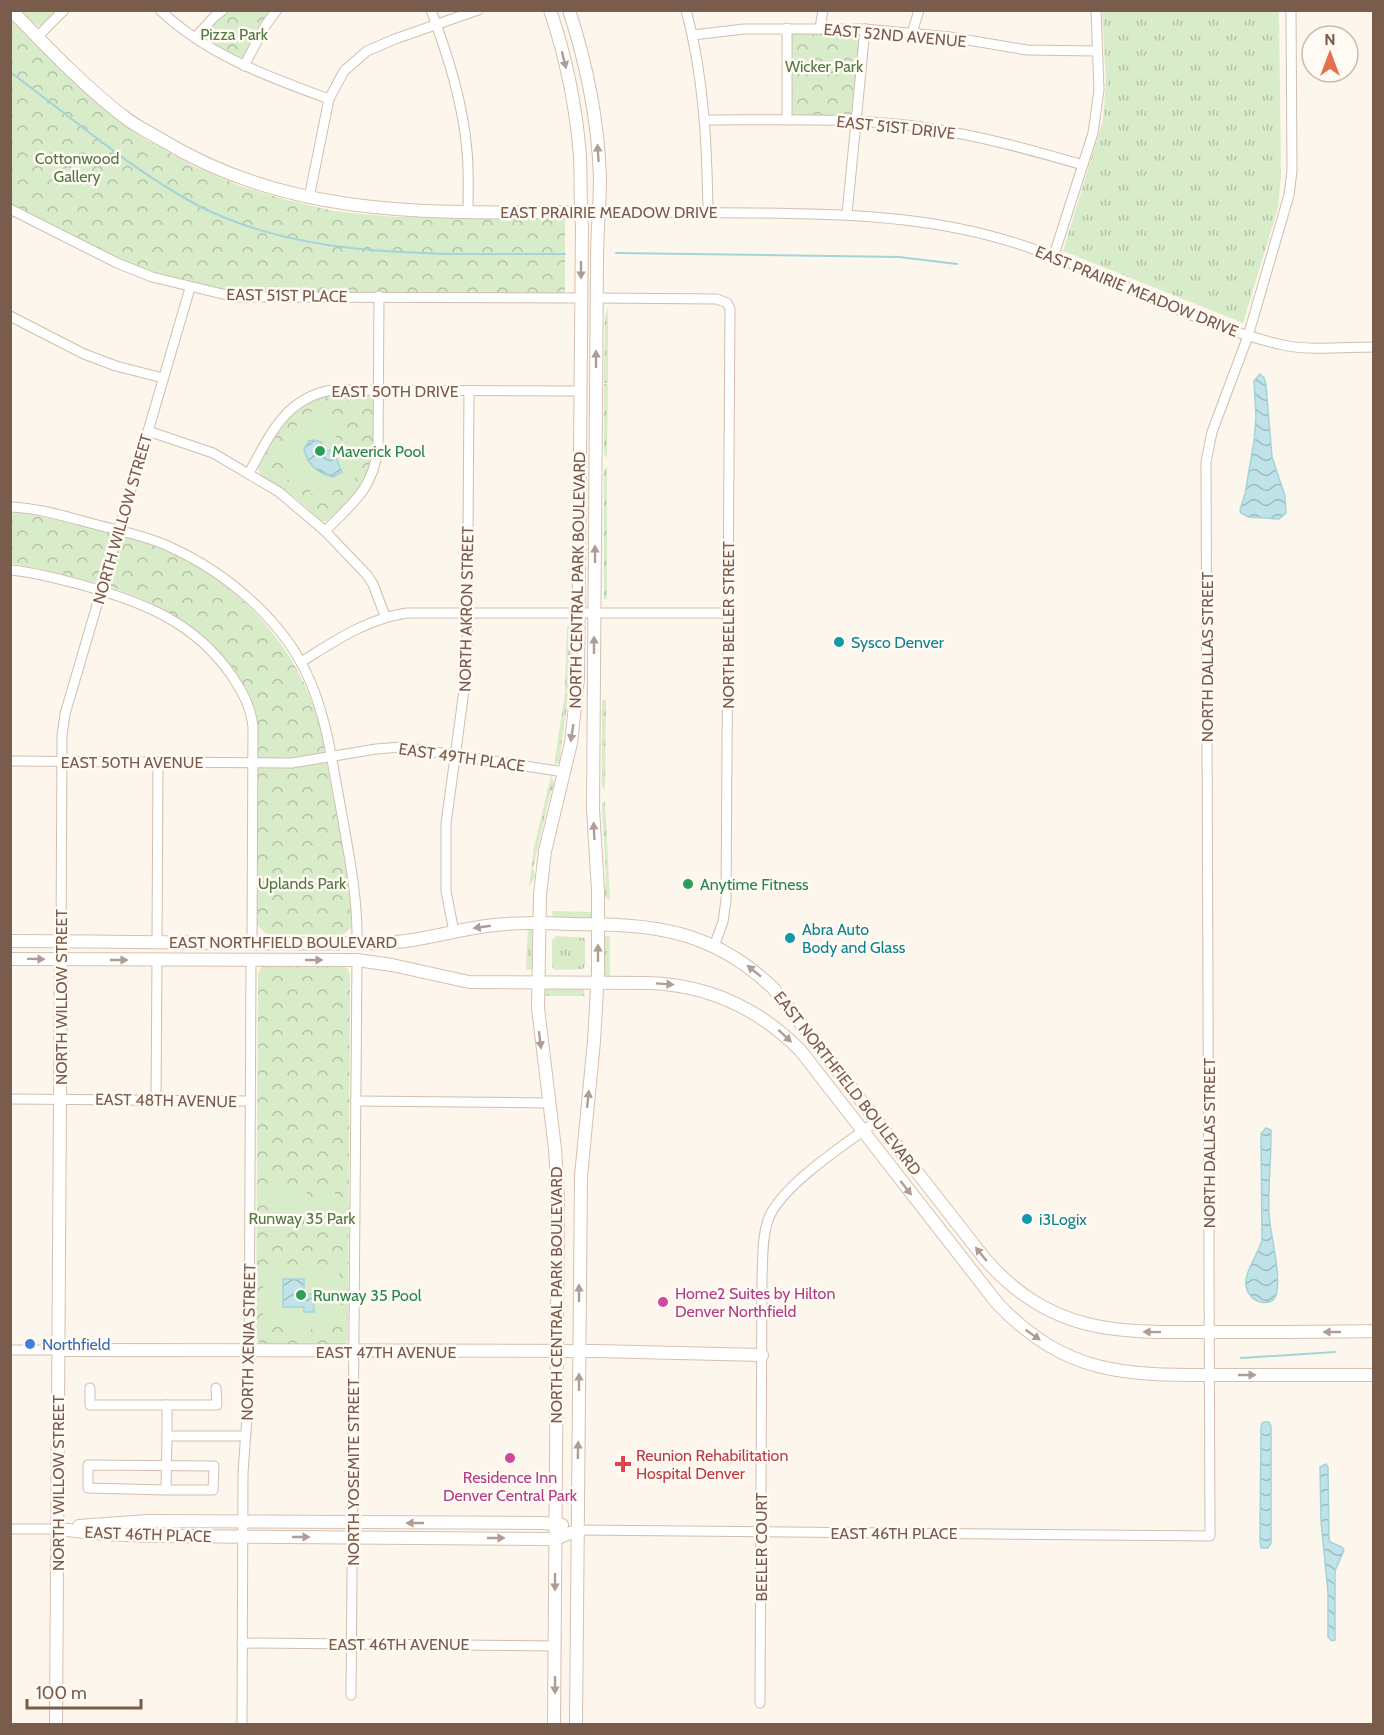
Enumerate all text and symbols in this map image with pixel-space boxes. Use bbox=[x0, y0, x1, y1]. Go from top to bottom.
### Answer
street label: EAST 52ND AVENUE bbox=[823, 20, 967, 51]
north arrow bbox=[1300, 24, 1360, 84]
park label: Pizza Park bbox=[200, 25, 269, 44]
text: N bbox=[1324, 30, 1336, 49]
one-way arrow bbox=[560, 51, 570, 69]
park label: Wicker Park bbox=[785, 57, 864, 76]
street label: EAST 51ST DRIVE bbox=[836, 112, 957, 143]
one-way arrow bbox=[593, 144, 603, 163]
park label: Cottonwood Gallery bbox=[35, 149, 119, 186]
street label: EAST PRAIRIE MEADOW DRIVE bbox=[500, 203, 718, 222]
street label: EAST PRAIRIE MEADOW DRIVE bbox=[1033, 242, 1241, 341]
one-way arrow bbox=[577, 261, 586, 280]
street label: EAST 51ST PLACE bbox=[226, 285, 348, 306]
one-way arrow bbox=[591, 349, 601, 368]
street label: EAST 50TH DRIVE bbox=[331, 382, 459, 401]
street label: NORTH WILLOW STREET bbox=[89, 431, 156, 606]
place label: Maverick Pool bbox=[332, 442, 425, 461]
marker: Maverick Pool bbox=[313, 444, 327, 458]
street label: NORTH CENTRAL PARK BOULEVARD bbox=[566, 451, 589, 709]
street label: NORTH AKRON STREET bbox=[456, 525, 477, 692]
street label: NORTH BEELER STREET bbox=[719, 541, 738, 709]
one-way arrow bbox=[590, 544, 600, 563]
street label: NORTH DALLAS STREET bbox=[1198, 571, 1217, 742]
place label: Sysco Denver bbox=[851, 633, 945, 652]
one-way arrow bbox=[589, 635, 599, 654]
marker: Sysco Denver bbox=[832, 635, 846, 649]
one-way arrow bbox=[567, 724, 576, 743]
street label: EAST 49TH PLACE bbox=[397, 739, 527, 776]
street label: EAST 50TH AVENUE bbox=[61, 753, 203, 772]
one-way arrow bbox=[589, 822, 598, 841]
park label: Uplands Park bbox=[258, 874, 347, 893]
place label: Anytime Fitness bbox=[700, 875, 809, 894]
marker: Anytime Fitness bbox=[681, 877, 695, 891]
street label: NORTH WILLOW STREET bbox=[52, 909, 71, 1085]
place label: Abra Auto Body and Glass bbox=[802, 920, 906, 957]
one-way arrow bbox=[472, 923, 491, 932]
marker: Abra Auto Body and Glass bbox=[783, 931, 797, 945]
street label: EAST NORTHFIELD BOULEVARD bbox=[169, 933, 397, 952]
one-way arrow bbox=[593, 944, 603, 963]
one-way arrow bbox=[26, 954, 45, 964]
one-way arrow bbox=[110, 955, 129, 965]
one-way arrow bbox=[305, 955, 324, 965]
one-way arrow bbox=[746, 964, 762, 977]
one-way arrow bbox=[656, 979, 675, 989]
street label: EAST NORTHFIELD BOULEVARD bbox=[770, 988, 925, 1179]
one-way arrow bbox=[777, 1029, 792, 1043]
one-way arrow bbox=[536, 1031, 545, 1050]
street label: NORTH DALLAS STREET bbox=[1200, 1057, 1219, 1228]
one-way arrow bbox=[583, 1089, 593, 1108]
street label: EAST 48TH AVENUE bbox=[95, 1090, 237, 1111]
street label: NORTH CENTRAL PARK BOULEVARD bbox=[547, 1166, 566, 1424]
one-way arrow bbox=[900, 1180, 912, 1195]
park label: Runway 35 Park bbox=[249, 1209, 356, 1228]
place label: i3Logix bbox=[1039, 1210, 1087, 1229]
marker: i3Logix bbox=[1020, 1212, 1034, 1226]
one-way arrow bbox=[974, 1246, 987, 1262]
street label: NORTH XENIA STREET bbox=[238, 1263, 259, 1421]
one-way arrow bbox=[575, 1284, 584, 1303]
place label: Home2 Suites by Hilton Denver Northfield bbox=[675, 1284, 835, 1321]
place label: Runway 35 Pool bbox=[313, 1286, 422, 1305]
marker: Runway 35 Pool bbox=[294, 1288, 308, 1302]
marker: Home2 Suites by Hilton Denver Northfield bbox=[656, 1295, 670, 1309]
one-way arrow bbox=[1142, 1327, 1161, 1337]
one-way arrow bbox=[1322, 1327, 1341, 1337]
one-way arrow bbox=[1025, 1329, 1041, 1340]
place label: Northfield bbox=[42, 1335, 110, 1354]
marker: Northfield bbox=[23, 1337, 37, 1351]
street label: EAST 47TH AVENUE bbox=[316, 1343, 456, 1362]
one-way arrow bbox=[1237, 1370, 1256, 1380]
one-way arrow bbox=[574, 1373, 584, 1392]
street label: NORTH YOSEMITE STREET bbox=[344, 1378, 363, 1566]
street label: NORTH WILLOW STREET bbox=[49, 1395, 68, 1571]
one-way arrow bbox=[574, 1441, 583, 1460]
place label: Reunion Rehabilitation Hospital Denver bbox=[636, 1446, 788, 1483]
marker: Residence Inn Denver Central Park bbox=[503, 1451, 517, 1465]
marker: Reunion Rehabilitation Hospital Denver bbox=[614, 1455, 632, 1473]
place label: Residence Inn Denver Central Park bbox=[443, 1468, 578, 1505]
street label: BEELER COURT bbox=[752, 1492, 771, 1601]
one-way arrow bbox=[406, 1518, 425, 1528]
street label: EAST 46TH PLACE bbox=[84, 1523, 212, 1546]
street label: EAST 46TH PLACE bbox=[830, 1524, 958, 1543]
one-way arrow bbox=[292, 1532, 311, 1542]
one-way arrow bbox=[487, 1533, 506, 1543]
one-way arrow bbox=[550, 1572, 560, 1591]
street label: EAST 46TH AVENUE bbox=[329, 1635, 470, 1654]
scale bar bbox=[27, 1672, 141, 1710]
one-way arrow bbox=[550, 1676, 560, 1695]
text: 100 m bbox=[36, 1682, 87, 1704]

